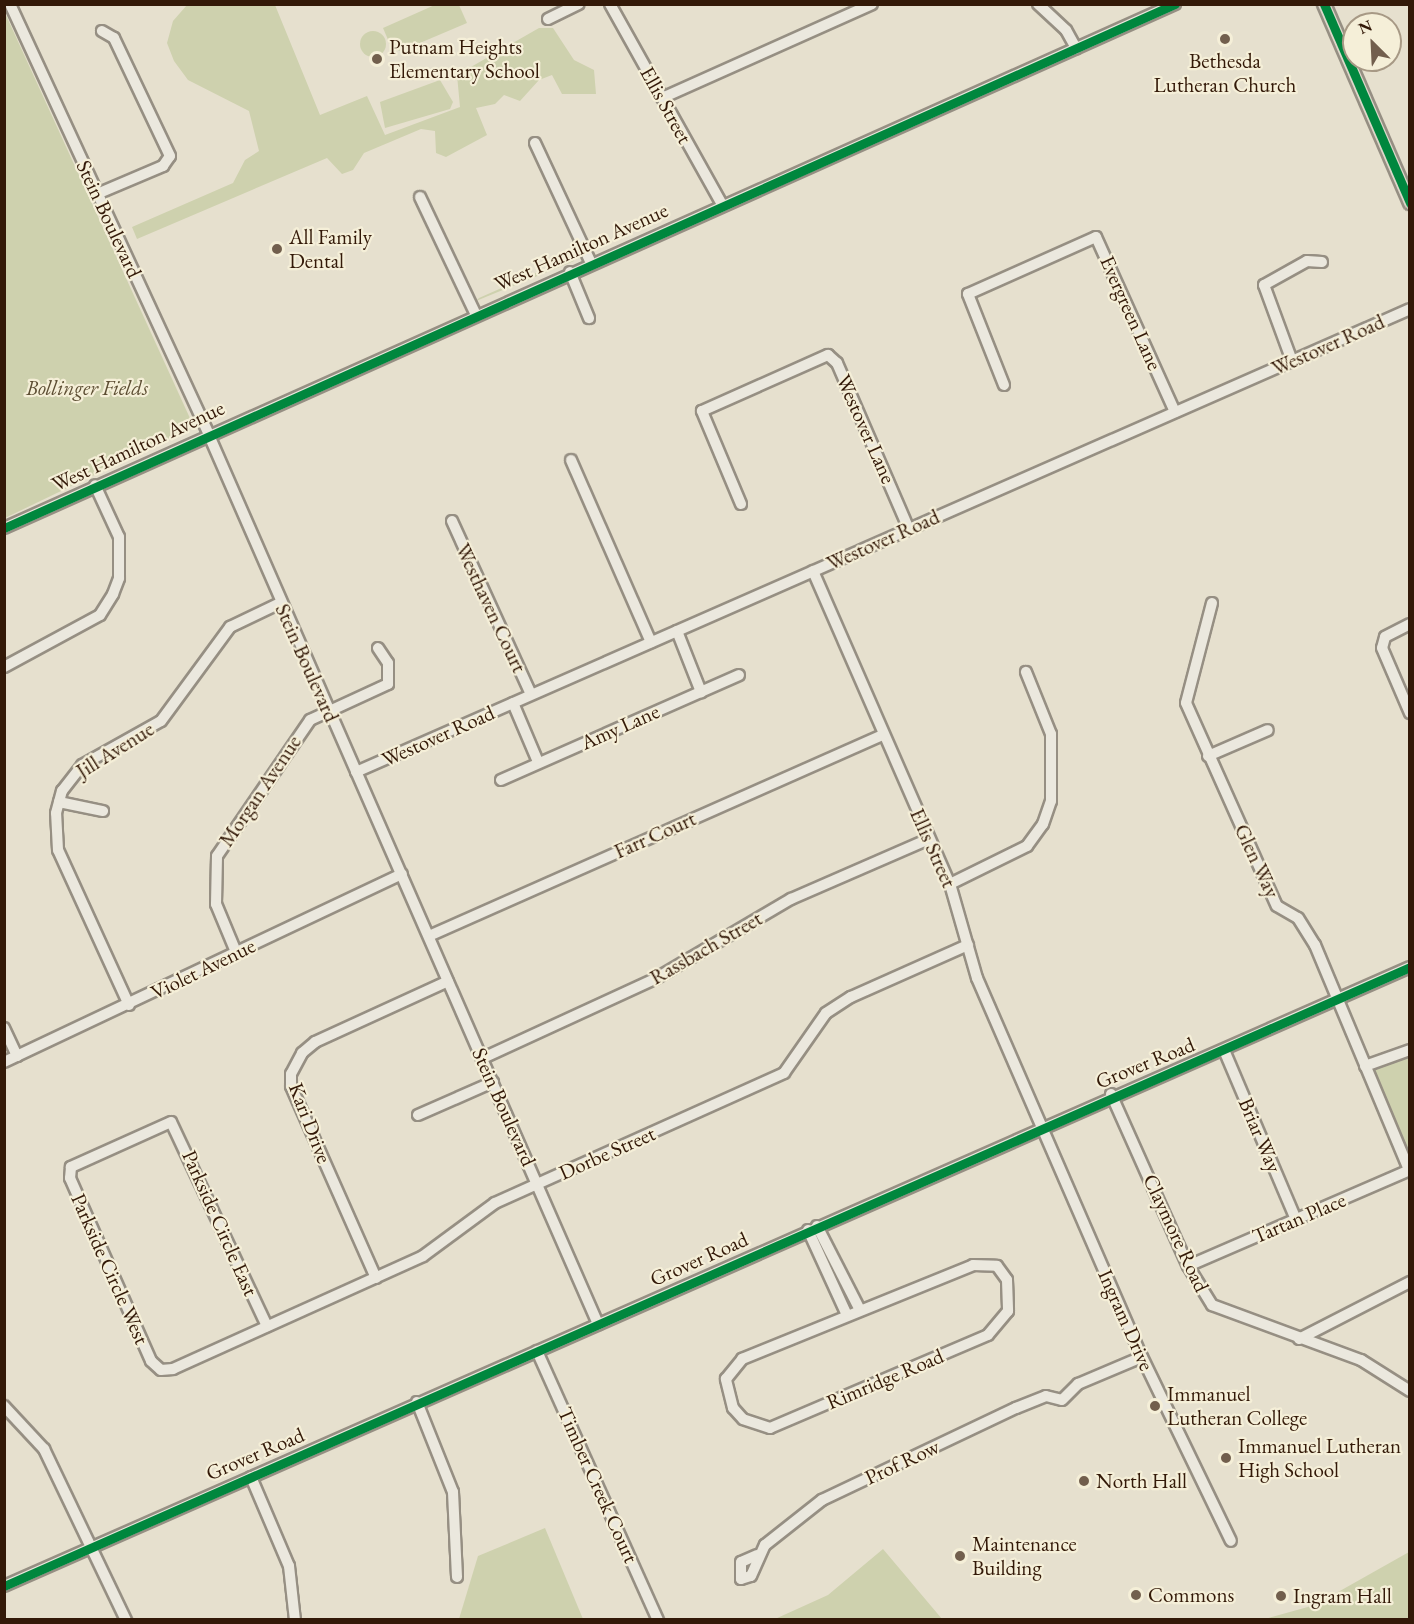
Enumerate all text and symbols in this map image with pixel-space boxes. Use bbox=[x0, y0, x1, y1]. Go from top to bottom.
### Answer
north arrow bbox=[1342, 12, 1402, 72]
text: N bbox=[1355, 15, 1375, 39]
marker: Bethesda Lutheran Church bbox=[1218, 32, 1232, 46]
place label: Putnam Heights Elementary School bbox=[389, 34, 540, 84]
place label: Bethesda Lutheran Church bbox=[1154, 48, 1296, 98]
marker: Putnam Heights Elementary School bbox=[370, 52, 384, 66]
street label: Ellis Street bbox=[635, 62, 697, 148]
street label: Stein Boulevard bbox=[71, 156, 147, 282]
street label: West Hamilton Avenue bbox=[490, 197, 672, 297]
place label: All Family Dental bbox=[289, 224, 372, 274]
marker: All Family Dental bbox=[270, 242, 284, 256]
street label: Evergreen Lane bbox=[1095, 252, 1167, 374]
street label: Westover Road bbox=[1268, 309, 1388, 381]
street label: Westover Lane bbox=[831, 371, 901, 487]
park label: Bollinger Fields bbox=[26, 375, 148, 401]
street label: West Hamilton Avenue bbox=[48, 395, 228, 497]
street label: Westover Road bbox=[823, 504, 943, 576]
street label: Westhaven Court bbox=[450, 539, 532, 677]
street label: Stein Boulevard bbox=[270, 600, 344, 726]
street label: Amy Lane bbox=[577, 699, 663, 755]
street label: Westover Road bbox=[378, 700, 498, 772]
street label: Jill Avenue bbox=[72, 716, 158, 784]
street label: Morgan Avenue bbox=[213, 730, 307, 852]
street label: Ellis Street bbox=[904, 804, 962, 892]
street label: Farr Court bbox=[610, 806, 700, 864]
street label: Glen Way bbox=[1229, 820, 1285, 902]
street label: Rassbach Street bbox=[645, 906, 767, 990]
street label: Violet Avenue bbox=[147, 933, 259, 1005]
street label: Grover Road bbox=[1092, 1032, 1198, 1094]
street label: Stein Boulevard bbox=[467, 1044, 541, 1170]
street label: Kari Drive bbox=[283, 1079, 337, 1167]
street label: Briar Way bbox=[1233, 1094, 1287, 1176]
street label: Dorbe Street bbox=[555, 1121, 659, 1185]
street label: Parkside Circle East bbox=[177, 1146, 263, 1300]
street label: Claymore Road bbox=[1138, 1170, 1214, 1296]
street label: Tartan Place bbox=[1249, 1187, 1349, 1249]
street label: Parkside Circle West bbox=[65, 1190, 155, 1348]
street label: Grover Road bbox=[646, 1226, 752, 1292]
street label: Ingram Drive bbox=[1092, 1265, 1160, 1375]
street label: Rimridge Road bbox=[823, 1343, 947, 1415]
place label: Immanuel Lutheran College bbox=[1167, 1381, 1307, 1431]
marker: Immanuel Lutheran College bbox=[1148, 1399, 1162, 1413]
street label: Timber Creek Court bbox=[552, 1403, 644, 1567]
street label: Grover Road bbox=[202, 1422, 308, 1486]
place label: Immanuel Lutheran High School bbox=[1238, 1433, 1401, 1483]
street label: Prof Row bbox=[861, 1434, 943, 1490]
marker: Immanuel Lutheran High School bbox=[1219, 1451, 1233, 1465]
place label: North Hall bbox=[1096, 1468, 1187, 1494]
marker: North Hall bbox=[1077, 1474, 1091, 1488]
place label: Maintenance Building bbox=[972, 1531, 1077, 1581]
marker: Maintenance Building bbox=[953, 1549, 967, 1563]
place label: Commons bbox=[1148, 1582, 1234, 1608]
place label: Ingram Hall bbox=[1293, 1583, 1392, 1609]
marker: Commons bbox=[1129, 1588, 1143, 1602]
marker: Ingram Hall bbox=[1274, 1589, 1288, 1603]

